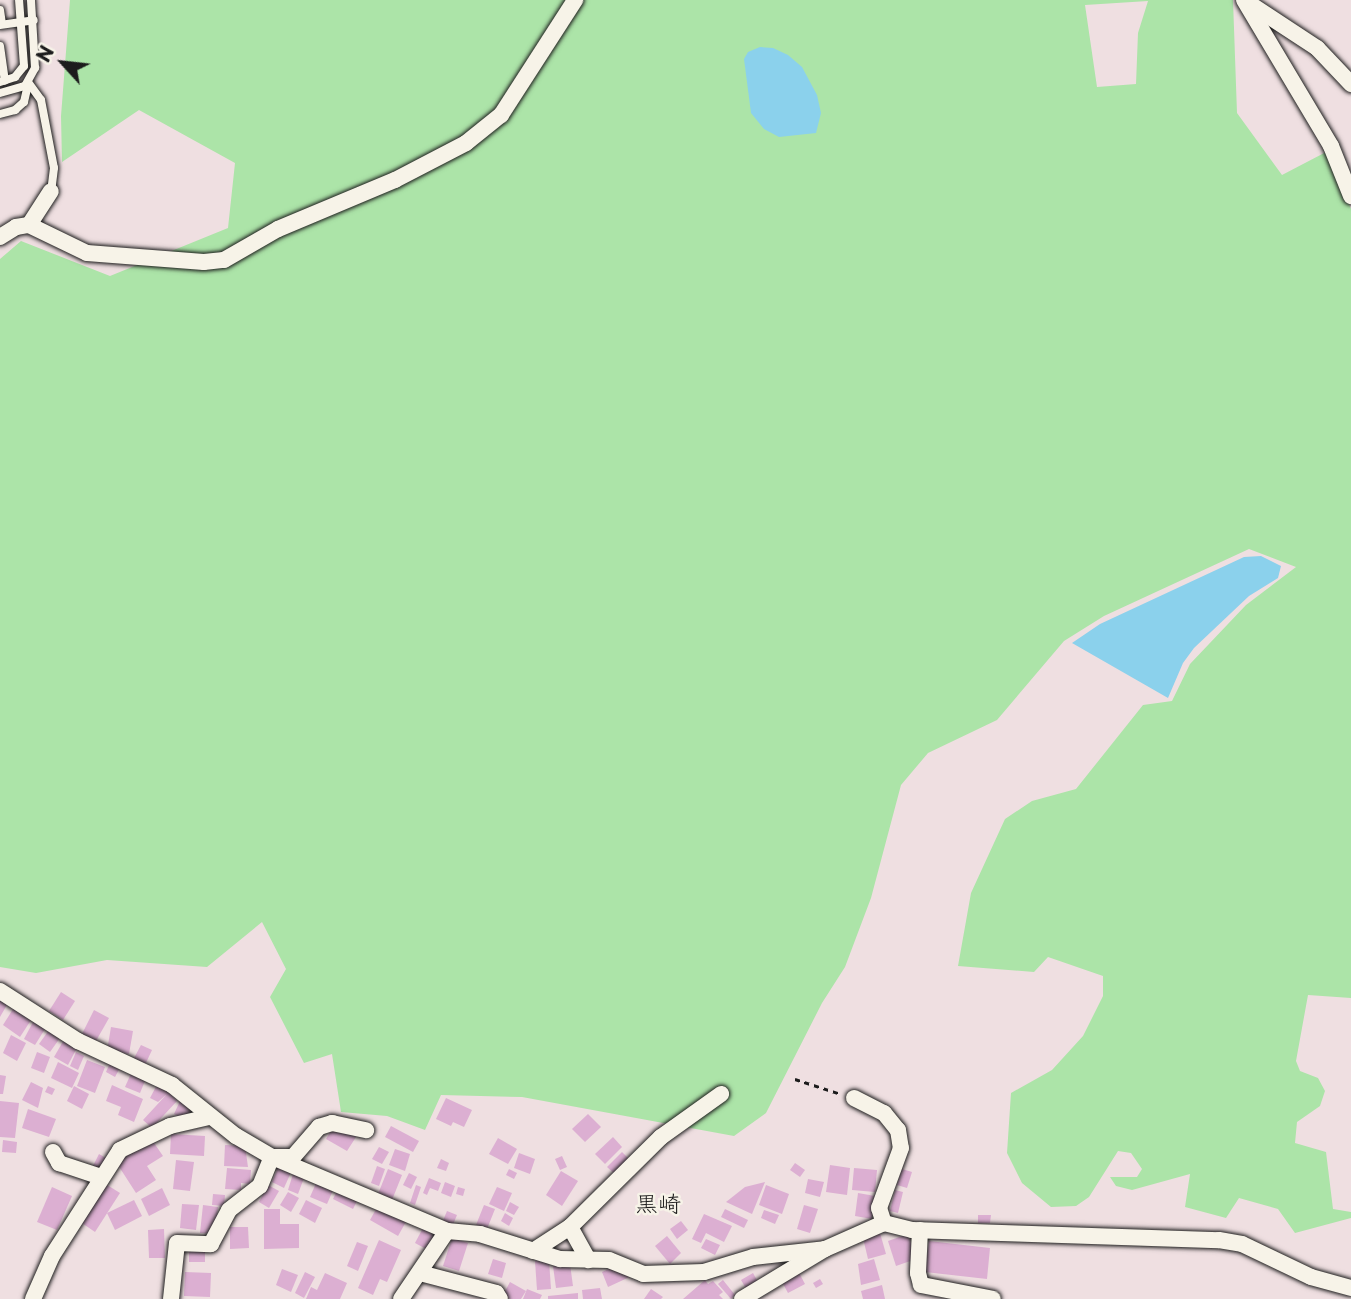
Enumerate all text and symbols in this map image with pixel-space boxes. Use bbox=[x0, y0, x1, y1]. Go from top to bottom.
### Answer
north arrow bbox=[28, 28, 98, 98]
text: N bbox=[28, 40, 60, 67]
district label: 黒崎 bbox=[635, 1189, 681, 1217]

